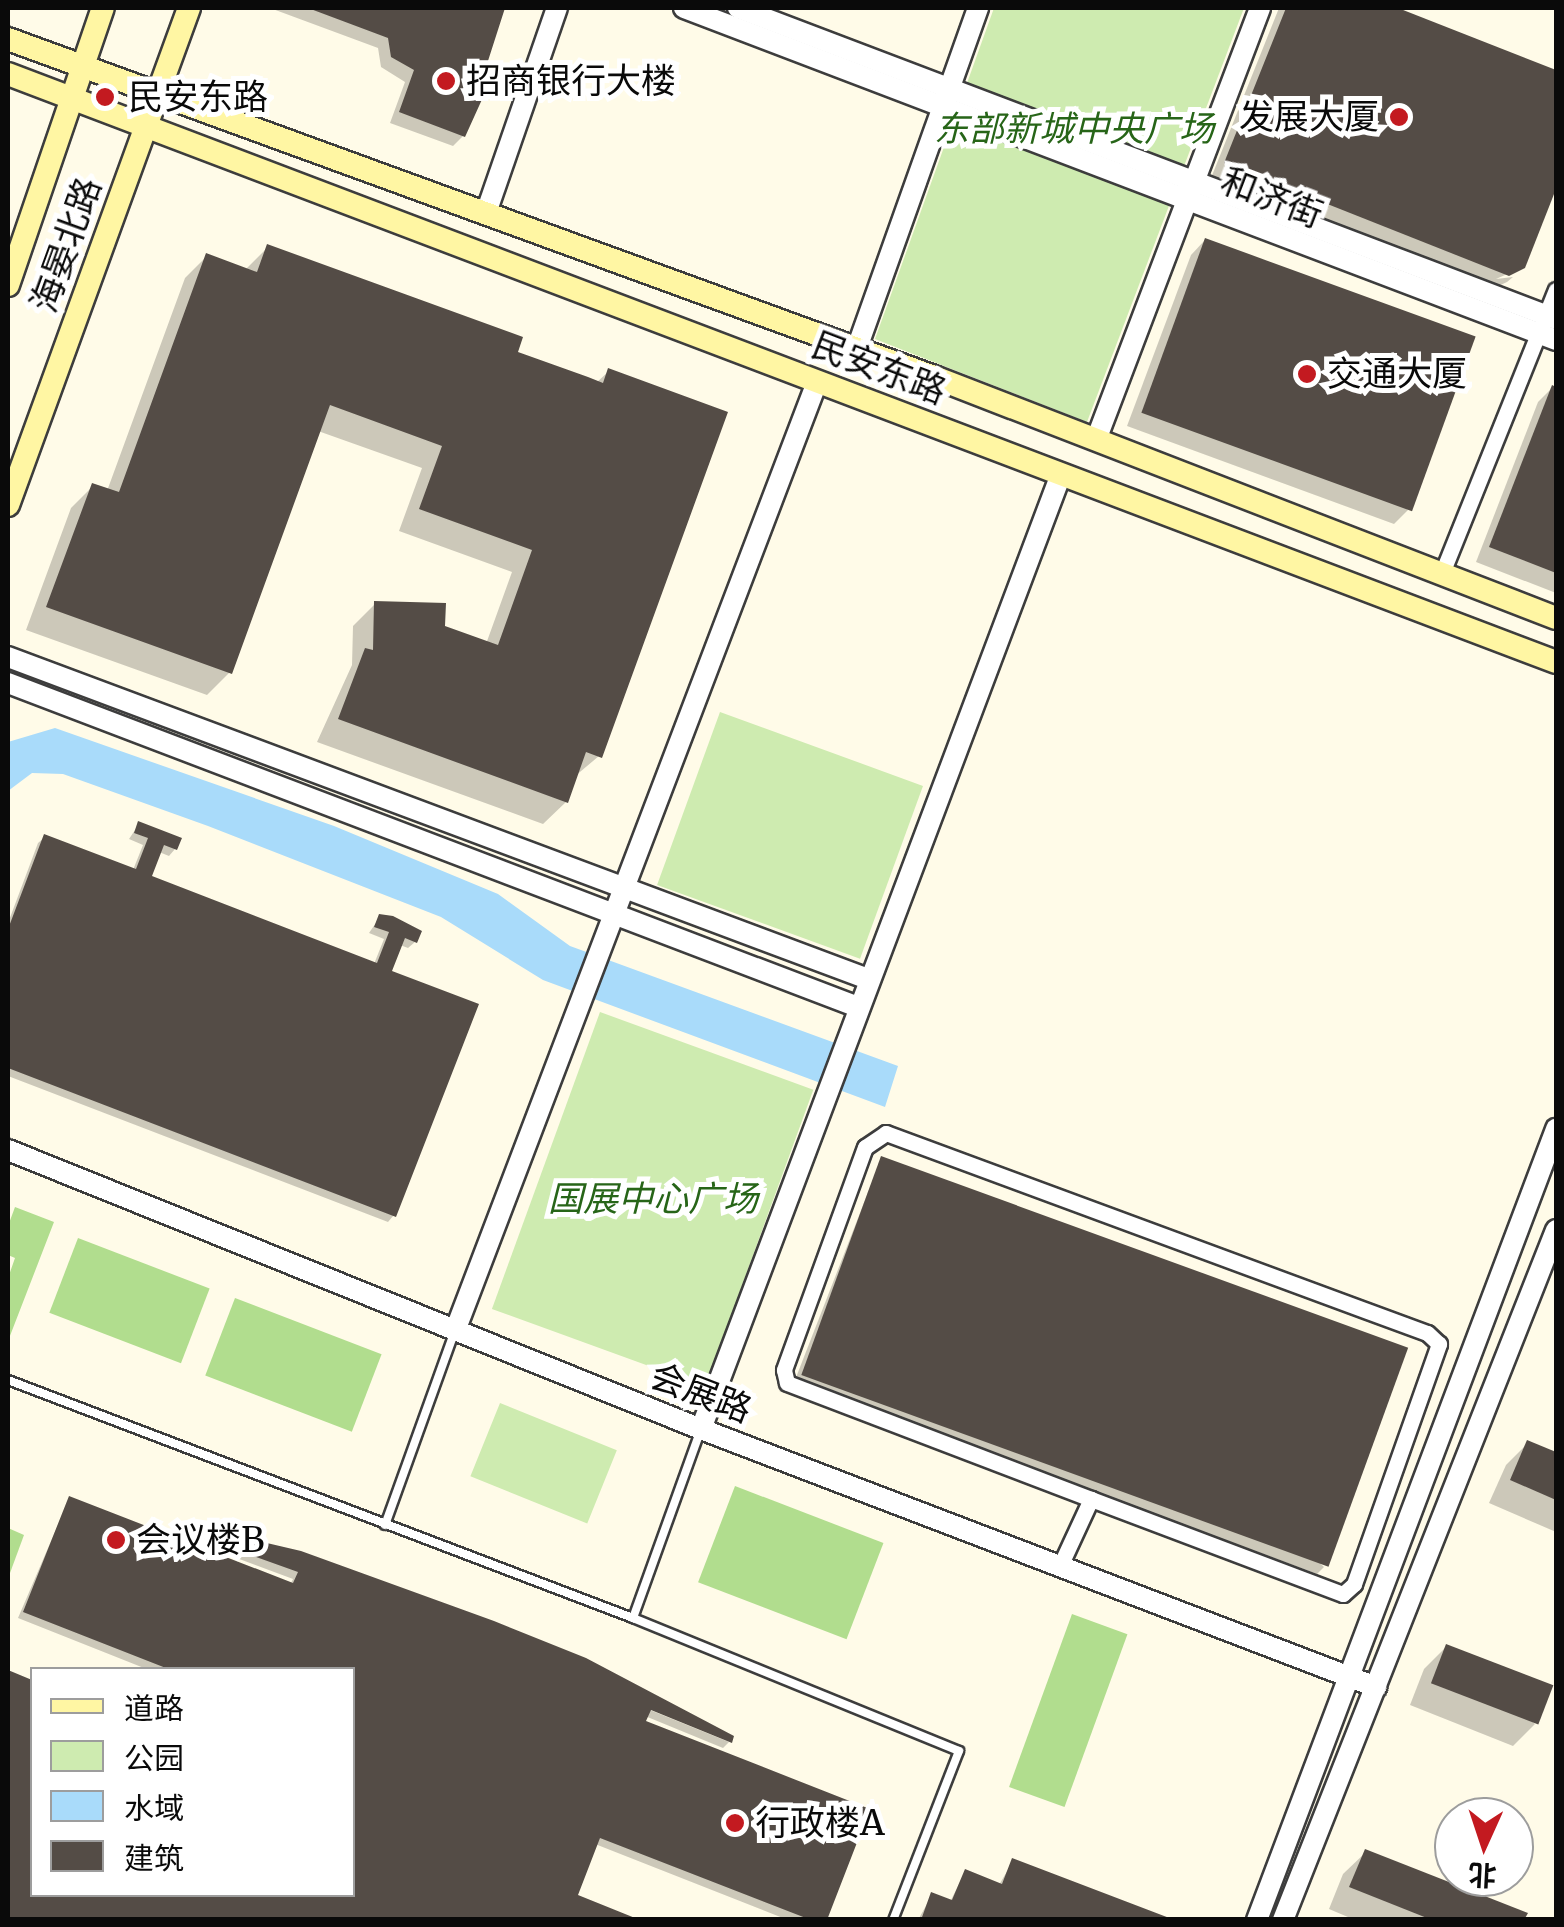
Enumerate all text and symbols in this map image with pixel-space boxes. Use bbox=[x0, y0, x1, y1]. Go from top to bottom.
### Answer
place label: 招商银行大楼 bbox=[466, 60, 676, 102]
marker: 招商银行大楼 bbox=[435, 70, 457, 92]
place label: 民安东路 bbox=[128, 76, 268, 118]
marker: 民安东路 bbox=[92, 84, 118, 110]
place label: 发展大厦 bbox=[1239, 96, 1379, 138]
marker: 发展大厦 bbox=[1388, 106, 1410, 128]
park label: 东部新城中央广场 bbox=[934, 108, 1214, 150]
street label: 和济街 bbox=[1215, 160, 1329, 236]
street label: 海晏北路 bbox=[22, 172, 110, 318]
street label: 民安东路 bbox=[806, 323, 952, 413]
place label: 交通大厦 bbox=[1327, 353, 1467, 395]
marker: 交通大厦 bbox=[1296, 363, 1318, 385]
park label: 国展中心广场 bbox=[548, 1178, 758, 1220]
street label: 会展路 bbox=[644, 1355, 758, 1431]
place label: 会议楼B bbox=[136, 1519, 264, 1561]
marker: 会议楼B bbox=[105, 1529, 127, 1551]
legend bbox=[30, 1667, 355, 1897]
text: 道路 bbox=[124, 1689, 184, 1727]
text: 公园 bbox=[124, 1739, 184, 1777]
text: 水域 bbox=[124, 1789, 184, 1827]
north arrow bbox=[1434, 1797, 1534, 1897]
place label: 行政楼A bbox=[755, 1802, 885, 1844]
marker: 行政楼A bbox=[724, 1812, 746, 1834]
text: 建筑 bbox=[124, 1839, 184, 1877]
text: 北 bbox=[1468, 1856, 1497, 1894]

